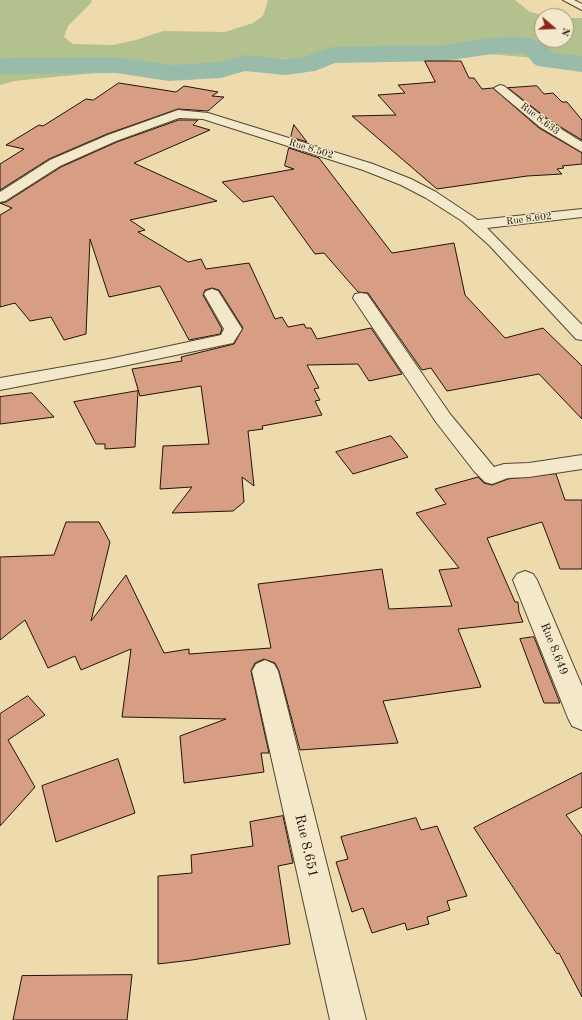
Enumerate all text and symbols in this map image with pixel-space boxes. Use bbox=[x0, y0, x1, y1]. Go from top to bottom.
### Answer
north arrow bbox=[534, 8, 574, 48]
text: N bbox=[558, 26, 571, 38]
street label: Rue 8.633 bbox=[518, 100, 562, 138]
street label: Rue 8.502 bbox=[287, 137, 335, 161]
street label: Rue 8.602 bbox=[505, 210, 553, 228]
street label: Rue 8.649 bbox=[537, 621, 571, 677]
street label: Rue 8.651 bbox=[291, 813, 321, 879]

